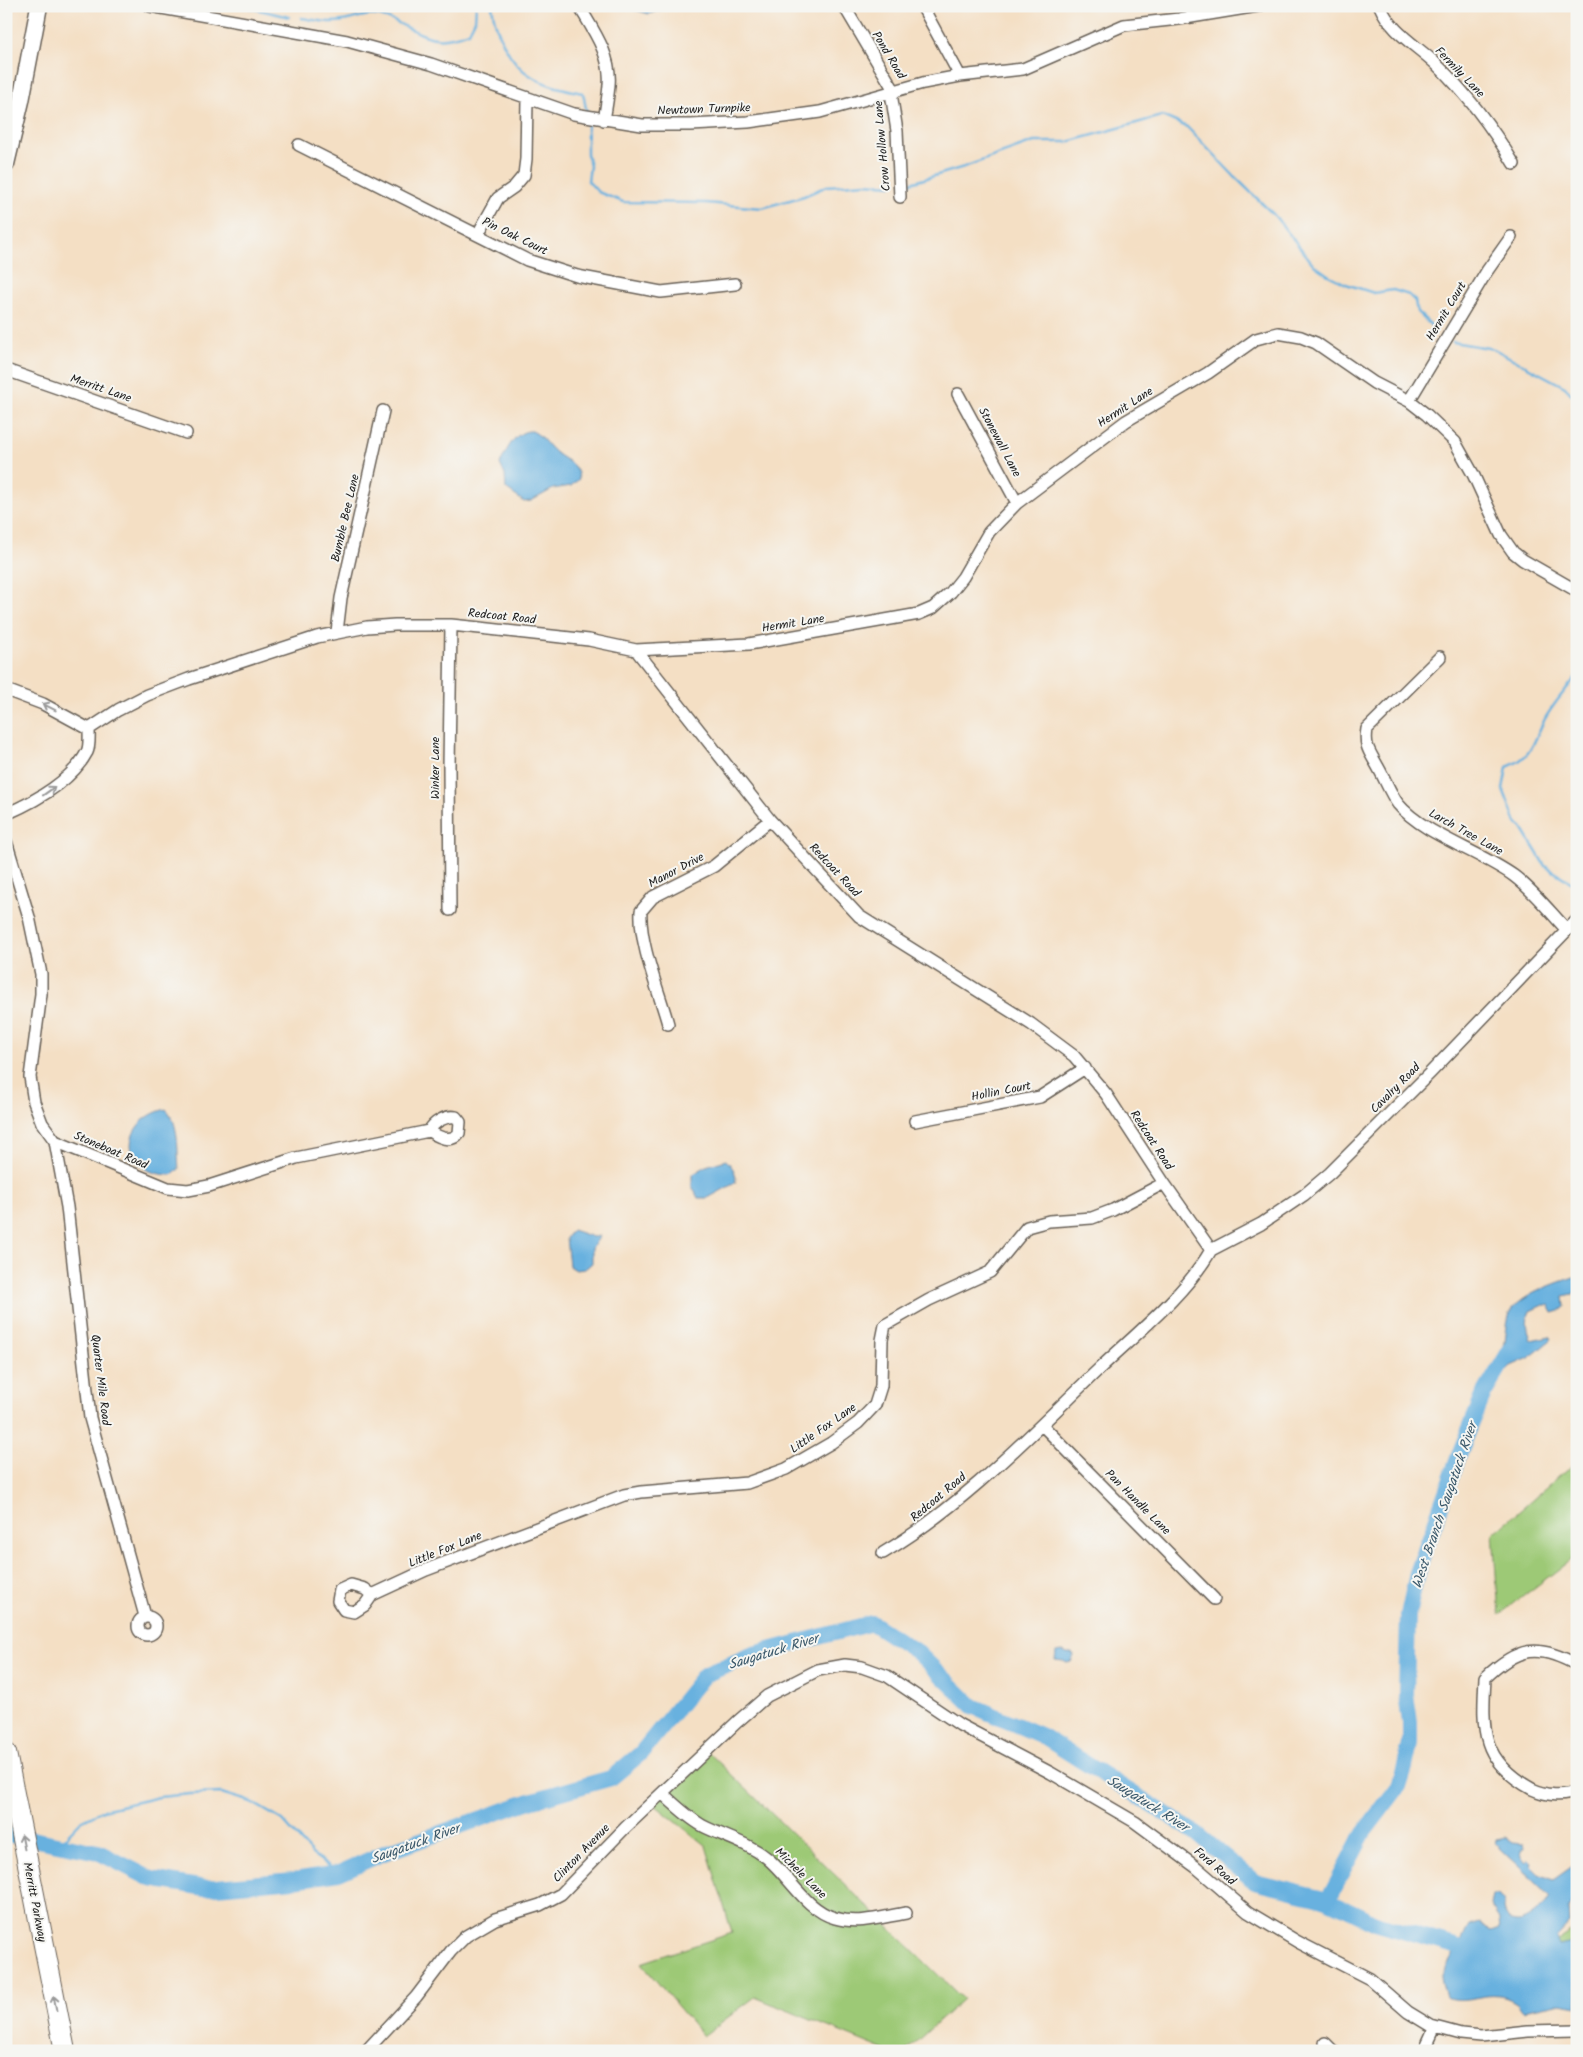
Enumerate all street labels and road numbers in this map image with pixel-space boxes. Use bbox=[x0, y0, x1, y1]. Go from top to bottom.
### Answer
street label: Pond Road bbox=[867, 28, 911, 84]
street label: Fermily Lane bbox=[1430, 42, 1490, 103]
street label: Newtown Turnpike bbox=[657, 98, 751, 121]
street label: Crow Hollow Lane bbox=[869, 99, 896, 192]
street label: Pin Oak Court bbox=[479, 212, 551, 261]
street label: Hermit Court bbox=[1421, 278, 1472, 345]
street label: Merritt Lane bbox=[68, 369, 135, 408]
street label: Hermit Lane bbox=[1094, 382, 1157, 433]
street label: Stonewall Lane bbox=[973, 404, 1026, 481]
street label: Bumble Bee Lane bbox=[326, 472, 365, 564]
street label: Redcoat Road bbox=[467, 603, 538, 630]
street label: Hermit Lane bbox=[760, 609, 826, 638]
street label: Winker Lane bbox=[426, 736, 445, 799]
street label: Larch Tree Lane bbox=[1425, 804, 1507, 861]
street label: Redcoat Road bbox=[804, 839, 866, 903]
street label: Manor Drive bbox=[645, 848, 708, 893]
street label: Cavalry Road bbox=[1366, 1058, 1426, 1118]
street label: Hollin Court bbox=[970, 1076, 1033, 1107]
street label: Redcoat Road bbox=[1125, 1106, 1179, 1175]
street label: Stoneboat Road bbox=[71, 1126, 152, 1175]
street label: Quarter Mile Road bbox=[86, 1334, 116, 1428]
street label: Little Fox Lane bbox=[786, 1398, 861, 1458]
street label: Pan Handle Lane bbox=[1100, 1465, 1175, 1540]
street label: Redcoat Road bbox=[906, 1468, 971, 1527]
street label: Little Fox Lane bbox=[406, 1526, 485, 1573]
street label: Clinton Avenue bbox=[548, 1819, 615, 1887]
street label: Michele Lane bbox=[770, 1843, 831, 1904]
street label: Ford Road bbox=[1189, 1843, 1241, 1891]
street label: Merritt Parkway bbox=[17, 1861, 52, 1944]

